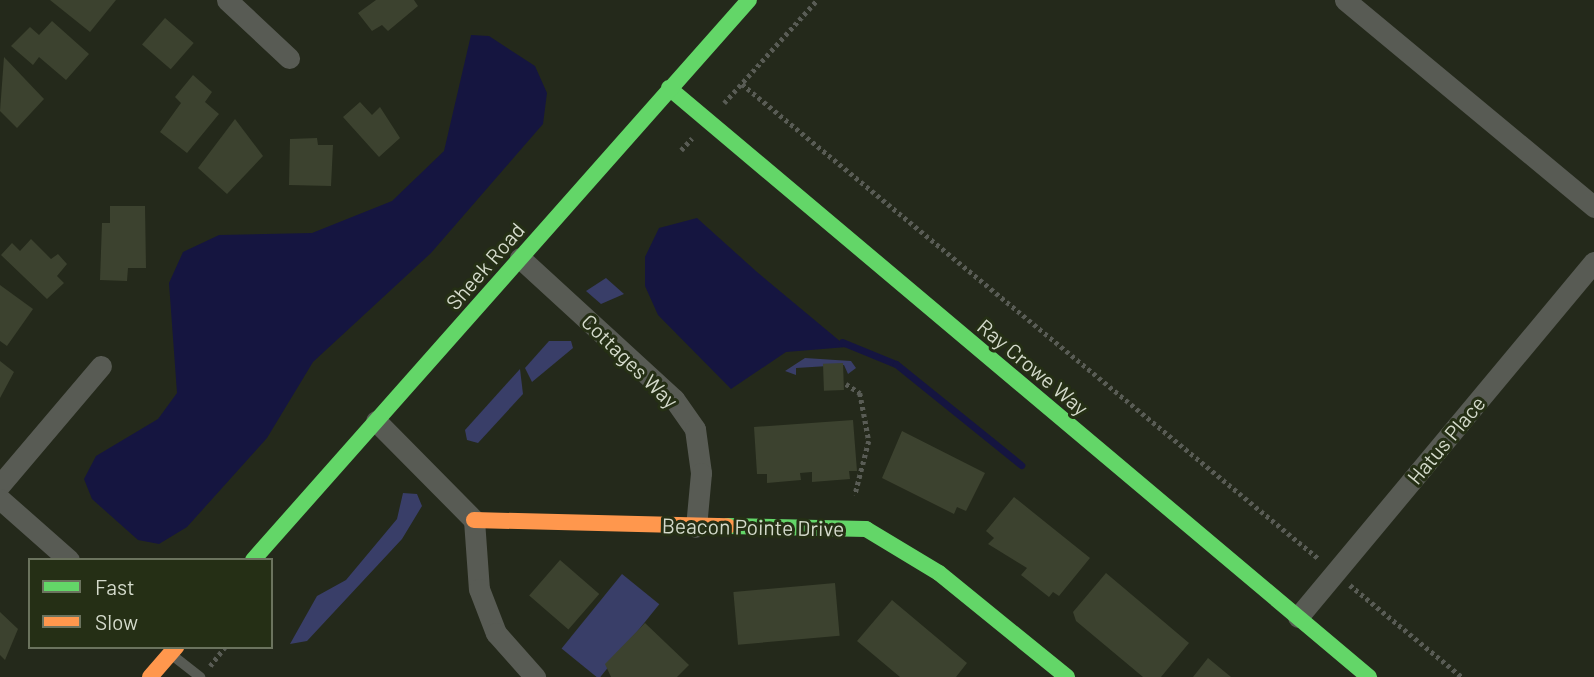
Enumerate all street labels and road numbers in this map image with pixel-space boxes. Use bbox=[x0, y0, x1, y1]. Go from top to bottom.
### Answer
street label: Sheek Road bbox=[440, 217, 530, 315]
street label: Cottages Way bbox=[577, 309, 683, 413]
street label: Ray Crowe Way bbox=[973, 313, 1093, 421]
street label: Hatus Place bbox=[1402, 391, 1490, 489]
street label: Beacon Pointe Drive bbox=[662, 513, 844, 541]

